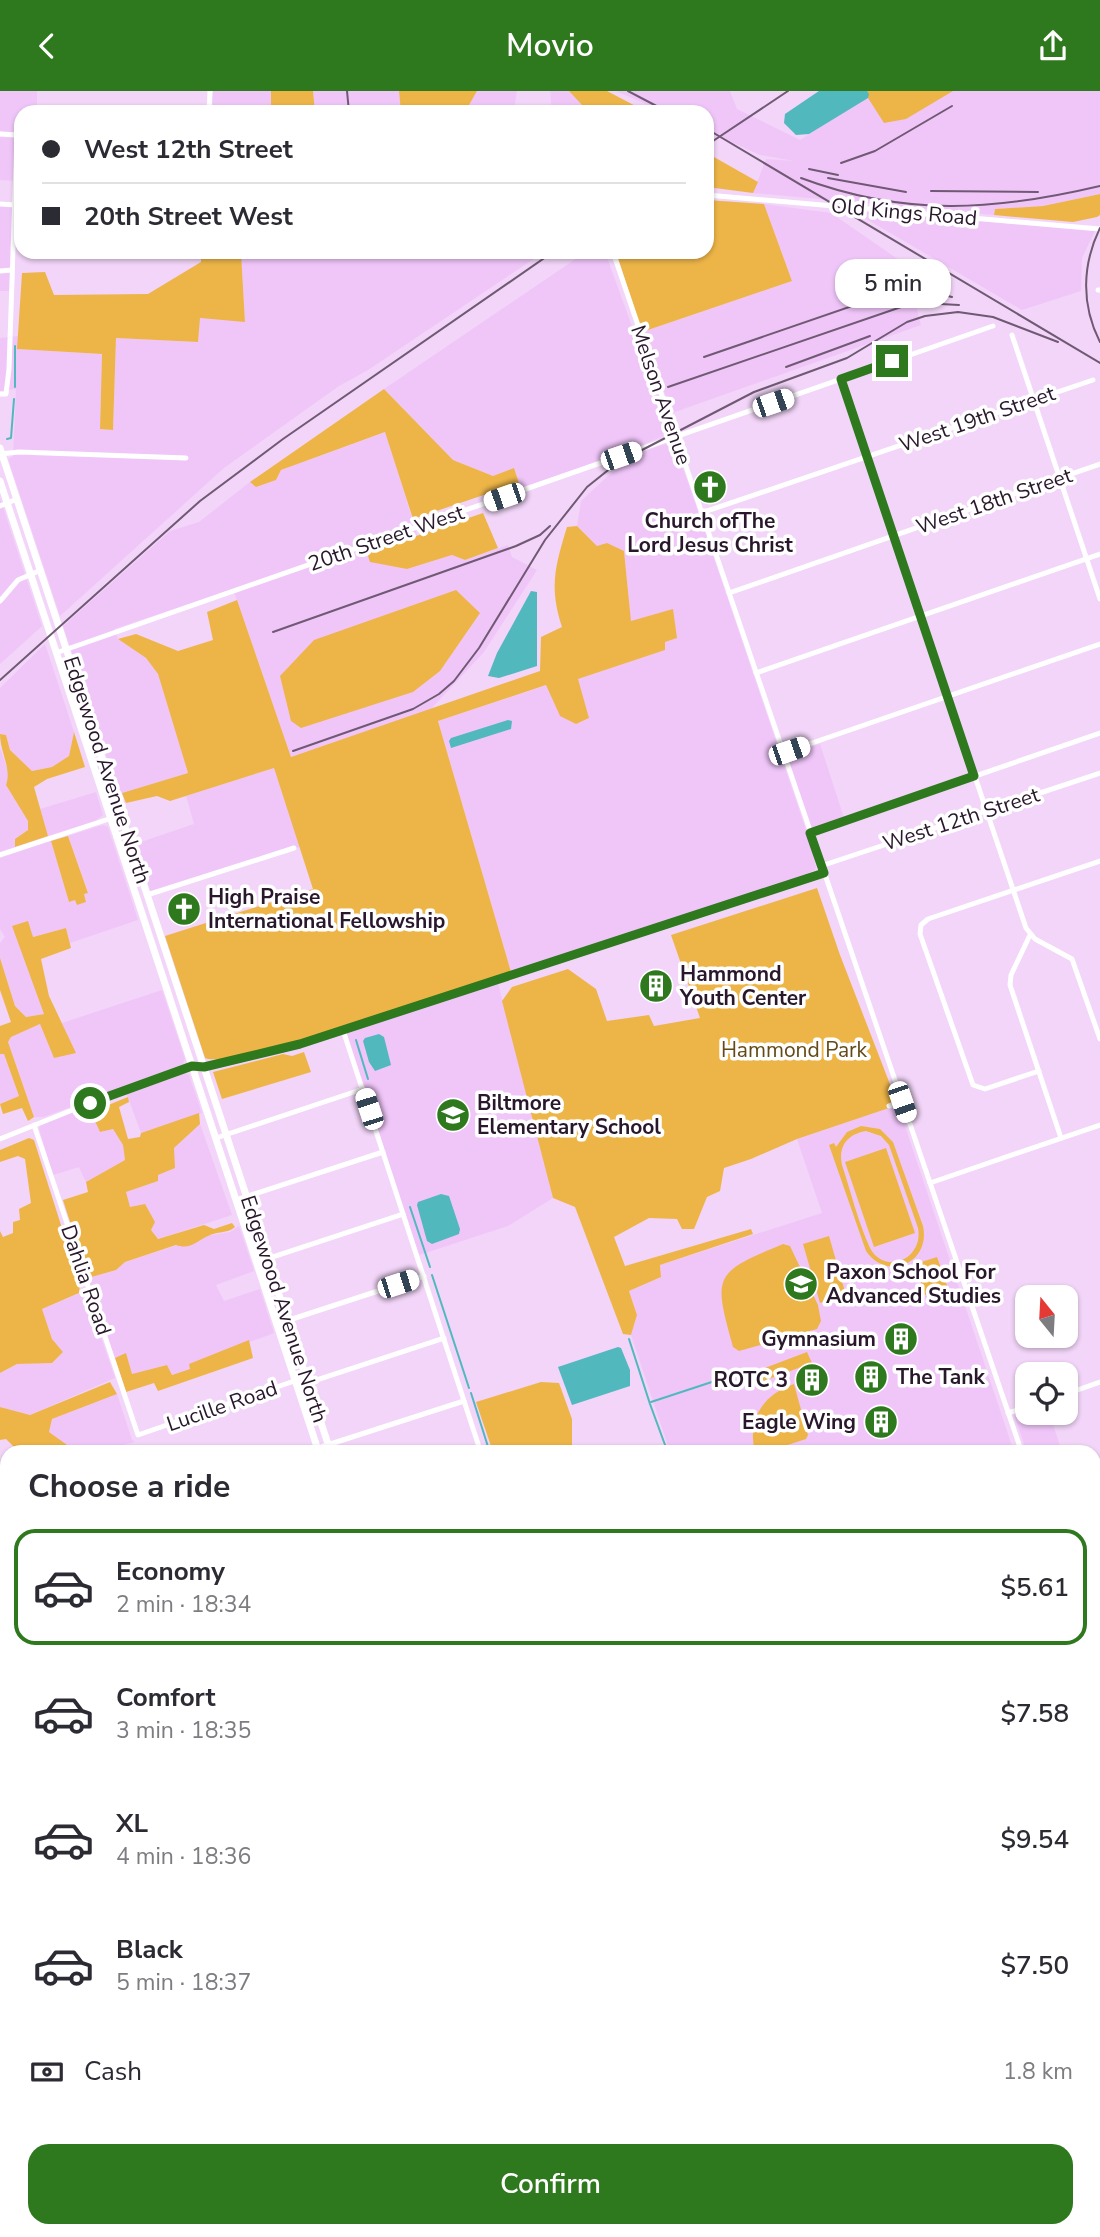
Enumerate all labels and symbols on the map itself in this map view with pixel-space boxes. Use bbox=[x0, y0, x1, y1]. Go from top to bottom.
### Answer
street label: Old Kings Road bbox=[830, 192, 978, 232]
callout: 5 min bbox=[834, 259, 950, 309]
street label: Melson Avenue bbox=[624, 322, 698, 468]
route end bbox=[876, 345, 908, 377]
street label: West 19th Street bbox=[895, 379, 1059, 459]
car bbox=[750, 386, 797, 420]
car bbox=[598, 439, 645, 473]
street label: West 18th Street bbox=[912, 461, 1076, 541]
church icon: Church ofThe Lord Jesus Christ bbox=[691, 468, 729, 506]
car bbox=[481, 480, 528, 514]
street label: 20th Street West bbox=[304, 498, 468, 578]
place label: Church ofThe Lord Jesus Christ bbox=[627, 507, 794, 559]
street label: Edgewood Avenue North bbox=[57, 653, 157, 887]
car bbox=[766, 734, 813, 768]
street label: West 12th Street bbox=[879, 780, 1043, 857]
place label: High Praise International Fellowship bbox=[208, 883, 445, 935]
church icon: High Praise International Fellowship bbox=[165, 890, 203, 928]
place label: Hammond Youth Center bbox=[679, 960, 807, 1012]
building icon: Hammond Youth Center bbox=[637, 967, 675, 1005]
park label: Hammond Park bbox=[721, 1036, 868, 1064]
car bbox=[886, 1079, 919, 1125]
car bbox=[353, 1086, 386, 1132]
route start bbox=[74, 1087, 106, 1119]
place label: Biltmore Elementary School bbox=[477, 1089, 661, 1141]
school or university icon: Biltmore Elementary School bbox=[434, 1096, 472, 1134]
street label: Edgewood Avenue North bbox=[234, 1192, 334, 1426]
street label: Dahlia Road bbox=[54, 1221, 118, 1339]
place label: Paxon School For Advanced Studies bbox=[826, 1258, 1001, 1310]
school or university icon: Paxon School For Advanced Studies bbox=[782, 1265, 820, 1303]
car bbox=[375, 1268, 422, 1300]
north arrow bbox=[1015, 1285, 1078, 1347]
building icon: Gymnasium bbox=[882, 1320, 920, 1358]
place label: Gymnasium bbox=[761, 1325, 876, 1353]
building icon: The Tank bbox=[852, 1358, 890, 1396]
building icon: ROTC 3 bbox=[793, 1361, 831, 1399]
place label: The Tank bbox=[896, 1363, 986, 1391]
place label: ROTC 3 bbox=[713, 1366, 788, 1394]
street label: Lucille Road bbox=[163, 1374, 281, 1438]
building icon: Eagle Wing bbox=[862, 1403, 900, 1441]
place label: Eagle Wing bbox=[742, 1408, 856, 1436]

